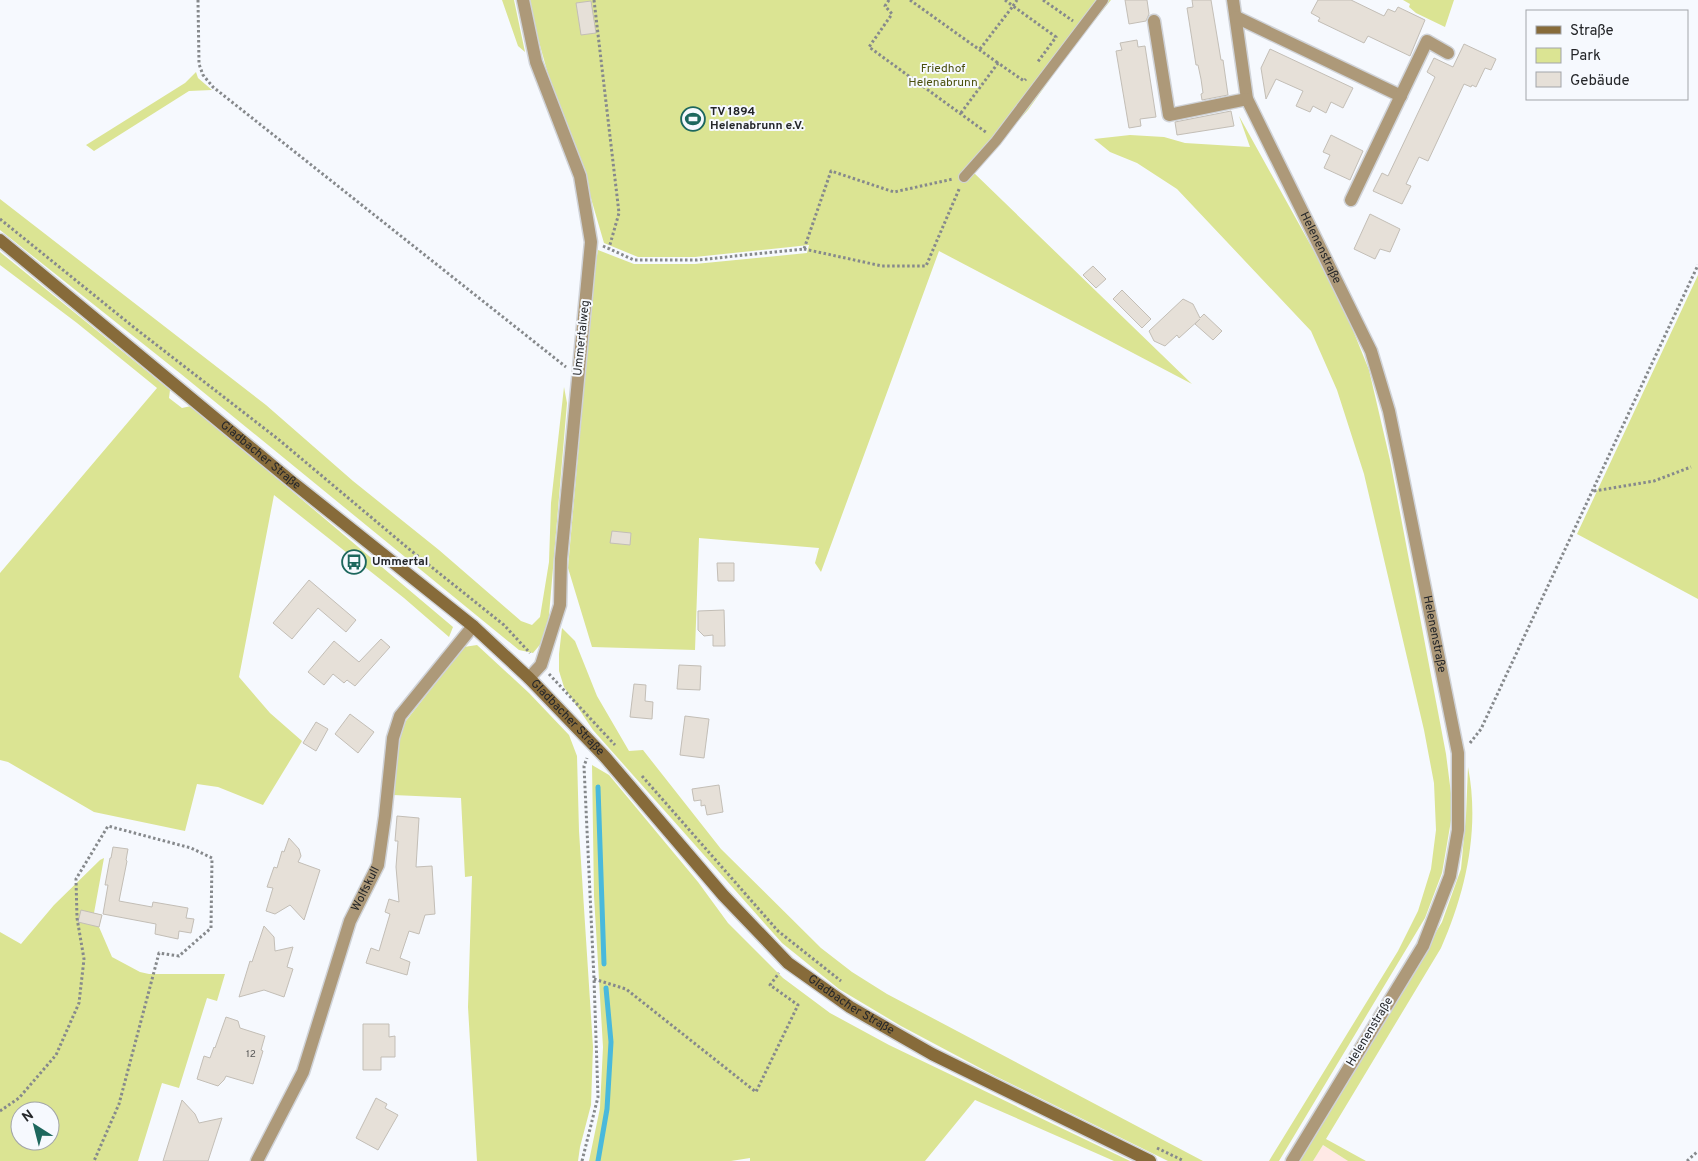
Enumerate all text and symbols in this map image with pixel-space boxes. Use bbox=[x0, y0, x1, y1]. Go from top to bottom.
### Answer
legend bbox=[1526, 10, 1688, 100]
text: Straße bbox=[1570, 22, 1614, 41]
text: Park bbox=[1570, 47, 1601, 66]
park label: Friedhof Helenabrunn bbox=[908, 61, 978, 91]
text: Gebäude bbox=[1570, 72, 1630, 91]
place label: TV 1894 Helenabrunn e.V. bbox=[710, 104, 804, 134]
sports icon: TV 1894 Helenabrunn e.V. bbox=[680, 106, 706, 132]
street label: Helenenstraße bbox=[1296, 209, 1345, 287]
street label: Ummertalweg bbox=[570, 299, 594, 377]
street label: Gladbacher Straße bbox=[217, 418, 304, 494]
bus stop icon: Ummertal bbox=[341, 549, 367, 575]
place label: Ummertal bbox=[372, 554, 428, 570]
street label: Helenenstraße bbox=[1419, 594, 1450, 674]
street label: Gladbacher Straße bbox=[527, 676, 608, 759]
street label: Wolfskull bbox=[348, 864, 384, 914]
street label: Gladbacher Straße bbox=[804, 971, 897, 1039]
street label: Helenenstraße bbox=[1343, 994, 1397, 1070]
house number: 12 bbox=[246, 1048, 256, 1061]
north arrow bbox=[10, 1101, 60, 1151]
text: N bbox=[19, 1107, 37, 1127]

